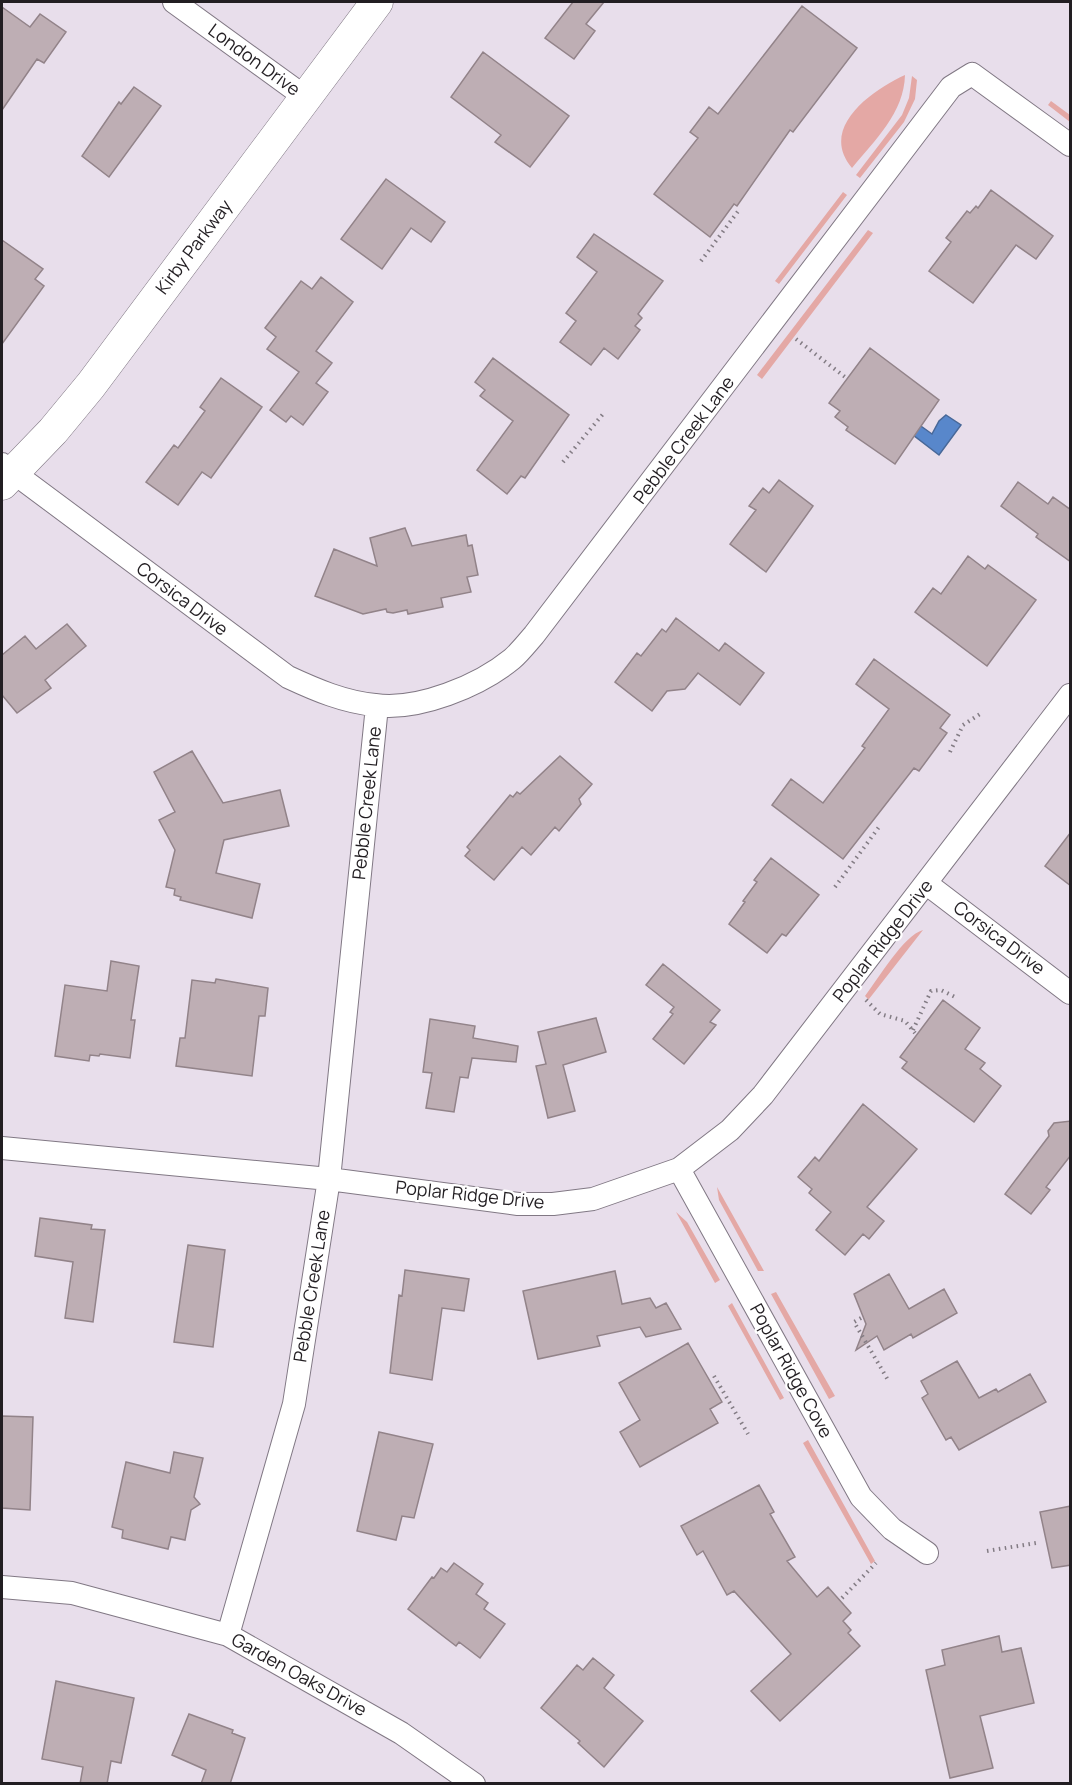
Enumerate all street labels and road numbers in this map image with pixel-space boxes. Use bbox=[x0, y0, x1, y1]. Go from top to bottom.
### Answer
street label: London Drive bbox=[204, 18, 305, 101]
street label: Kirby Parkway bbox=[150, 194, 237, 299]
street label: Pebble Creek Lane bbox=[627, 371, 739, 508]
street label: Corsica Drive bbox=[132, 556, 233, 641]
street label: Pebble Creek Lane bbox=[346, 725, 386, 881]
street label: Poplar Ridge Drive bbox=[827, 874, 938, 1007]
street label: Corsica Drive bbox=[949, 895, 1050, 980]
street label: Poplar Ridge Drive bbox=[395, 1174, 546, 1214]
street label: Pebble Creek Lane bbox=[287, 1208, 335, 1364]
street label: Poplar Ridge Cove bbox=[745, 1299, 839, 1442]
street label: Garden Oaks Drive bbox=[228, 1627, 371, 1721]

